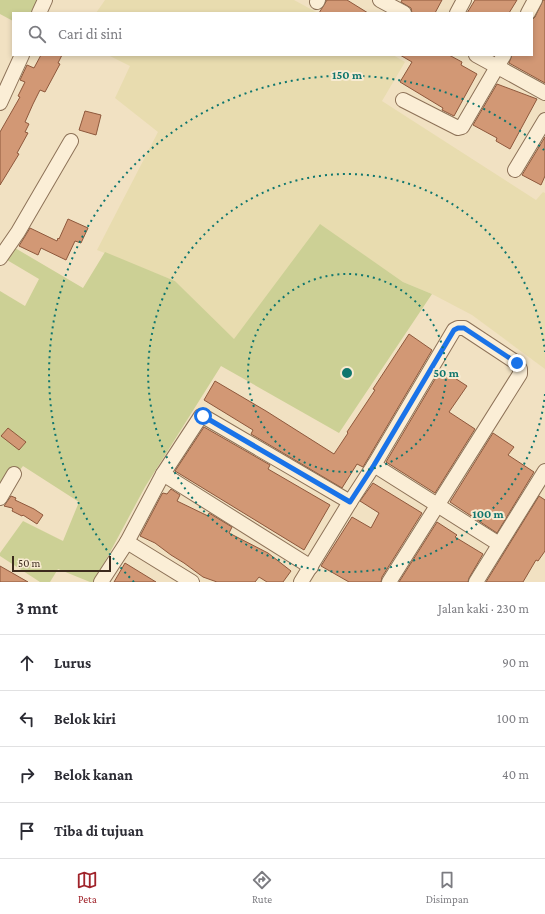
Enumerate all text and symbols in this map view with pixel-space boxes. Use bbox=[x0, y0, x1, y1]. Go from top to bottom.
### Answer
search box bbox=[12, 12, 533, 56]
icon: search bbox=[26, 23, 48, 45]
text: Cari di sini bbox=[58, 26, 122, 42]
text: 150 m bbox=[332, 68, 363, 82]
route end bbox=[508, 354, 526, 372]
centre of rings bbox=[340, 366, 354, 380]
text: 50 m bbox=[433, 366, 460, 380]
route start bbox=[194, 407, 212, 425]
text: 100 m bbox=[472, 507, 505, 521]
scale bar bbox=[12, 554, 111, 573]
text: 50 m bbox=[18, 557, 40, 569]
text: 3 mnt bbox=[16, 599, 58, 618]
text: Jalan kaki · 230 m bbox=[438, 601, 529, 616]
icon: ahead bbox=[16, 652, 38, 674]
text: Lurus bbox=[54, 655, 91, 671]
text: 90 m bbox=[502, 655, 529, 670]
icon: left bbox=[16, 708, 38, 730]
text: Belok kiri bbox=[54, 711, 116, 727]
text: 100 m bbox=[497, 711, 529, 726]
icon: right bbox=[16, 764, 38, 786]
text: Belok kanan bbox=[54, 767, 133, 783]
text: 40 m bbox=[502, 767, 529, 782]
icon: arrive bbox=[16, 820, 38, 842]
text: Tiba di tujuan bbox=[54, 823, 144, 839]
tab: Peta bbox=[76, 869, 98, 905]
tab: Rute bbox=[251, 869, 273, 905]
tab: Disimpan bbox=[426, 869, 469, 905]

